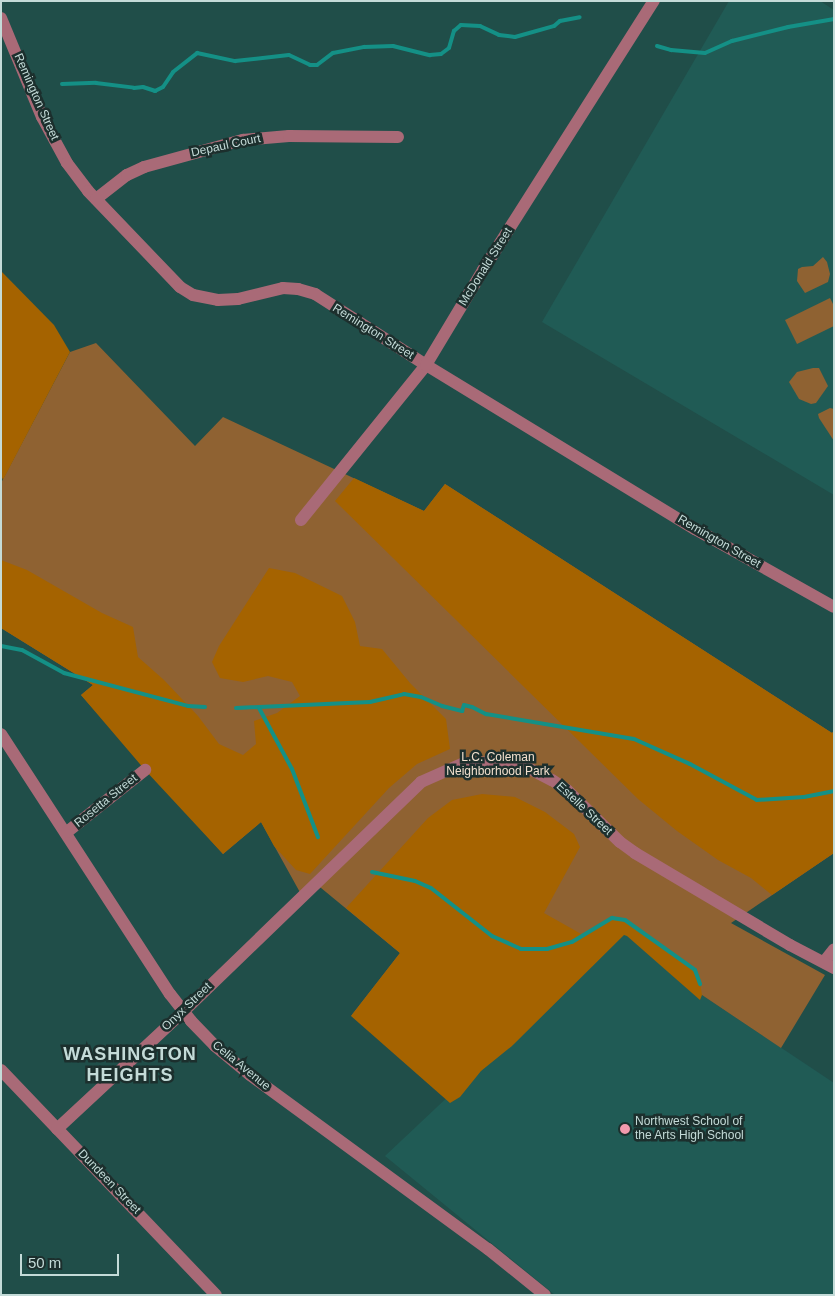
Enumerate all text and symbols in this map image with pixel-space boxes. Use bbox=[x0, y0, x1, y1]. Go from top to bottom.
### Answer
street label: Remington Street bbox=[10, 51, 62, 143]
street label: Depaul Court bbox=[190, 132, 262, 160]
street label: McDonald Street bbox=[456, 225, 516, 309]
street label: Remington Street bbox=[330, 301, 416, 363]
street label: Remington Street bbox=[675, 512, 763, 572]
park label: L.C. Coleman Neighborhood Park bbox=[446, 751, 550, 779]
street label: Rosetta Street bbox=[72, 771, 140, 831]
street label: Estelle Street bbox=[553, 779, 615, 839]
street label: Onyx Street bbox=[159, 980, 215, 1034]
street label: Celia Avenue bbox=[209, 1038, 273, 1094]
district label: WASHINGTON HEIGHTS bbox=[62, 1044, 198, 1086]
place label: Northwest School of the Arts High School bbox=[635, 1115, 744, 1143]
marker: Northwest School of the Arts High School bbox=[619, 1123, 631, 1135]
street label: Dundeen Street bbox=[75, 1147, 143, 1217]
scale bar bbox=[22, 1244, 121, 1276]
text: 50 m bbox=[28, 1254, 61, 1271]

